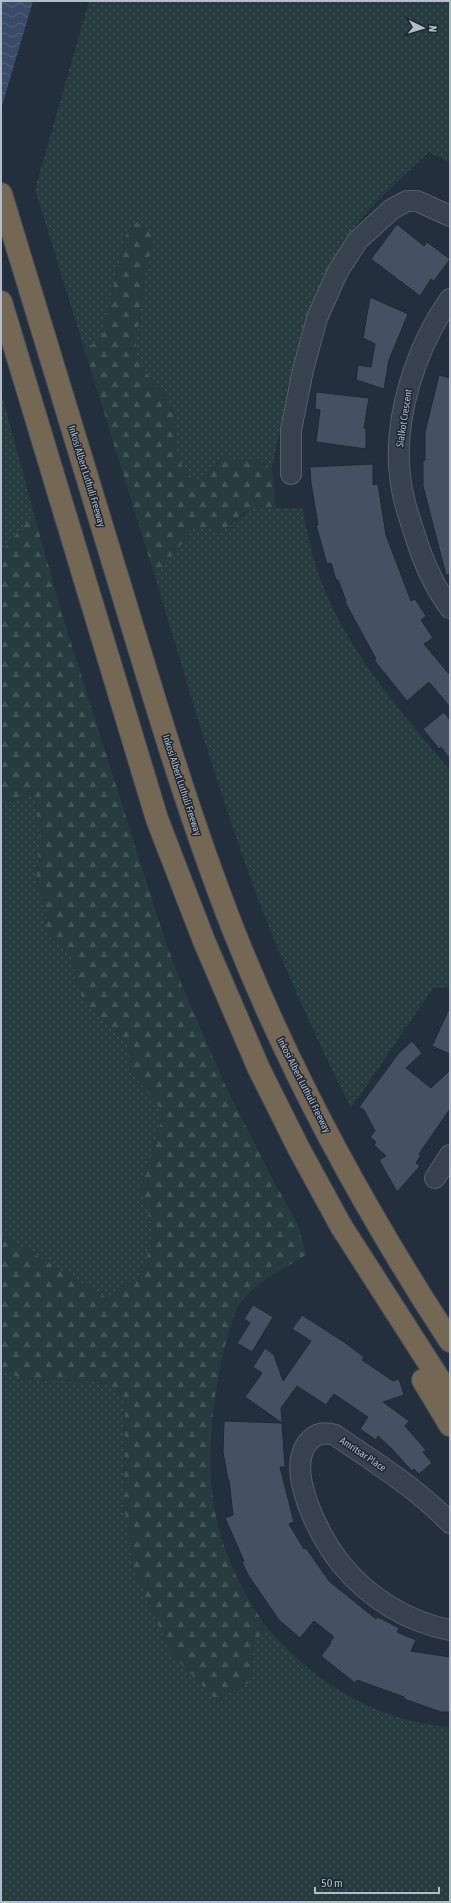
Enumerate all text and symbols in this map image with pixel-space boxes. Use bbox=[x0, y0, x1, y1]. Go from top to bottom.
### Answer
north arrow bbox=[403, 8, 443, 48]
text: N bbox=[427, 25, 439, 33]
street label: Sialkot Crescent bbox=[394, 388, 414, 448]
street label: Inkosi Albert Luthuli Freeway bbox=[66, 424, 108, 528]
street label: Inkosi Albert Luthuli Freeway bbox=[160, 733, 204, 837]
street label: Inkosi Albert Luthuli Freeway bbox=[275, 1036, 333, 1134]
street label: Amritsar Place bbox=[338, 1435, 388, 1474]
scale bar bbox=[315, 1869, 439, 1895]
text: 50 m bbox=[321, 1876, 343, 1890]

